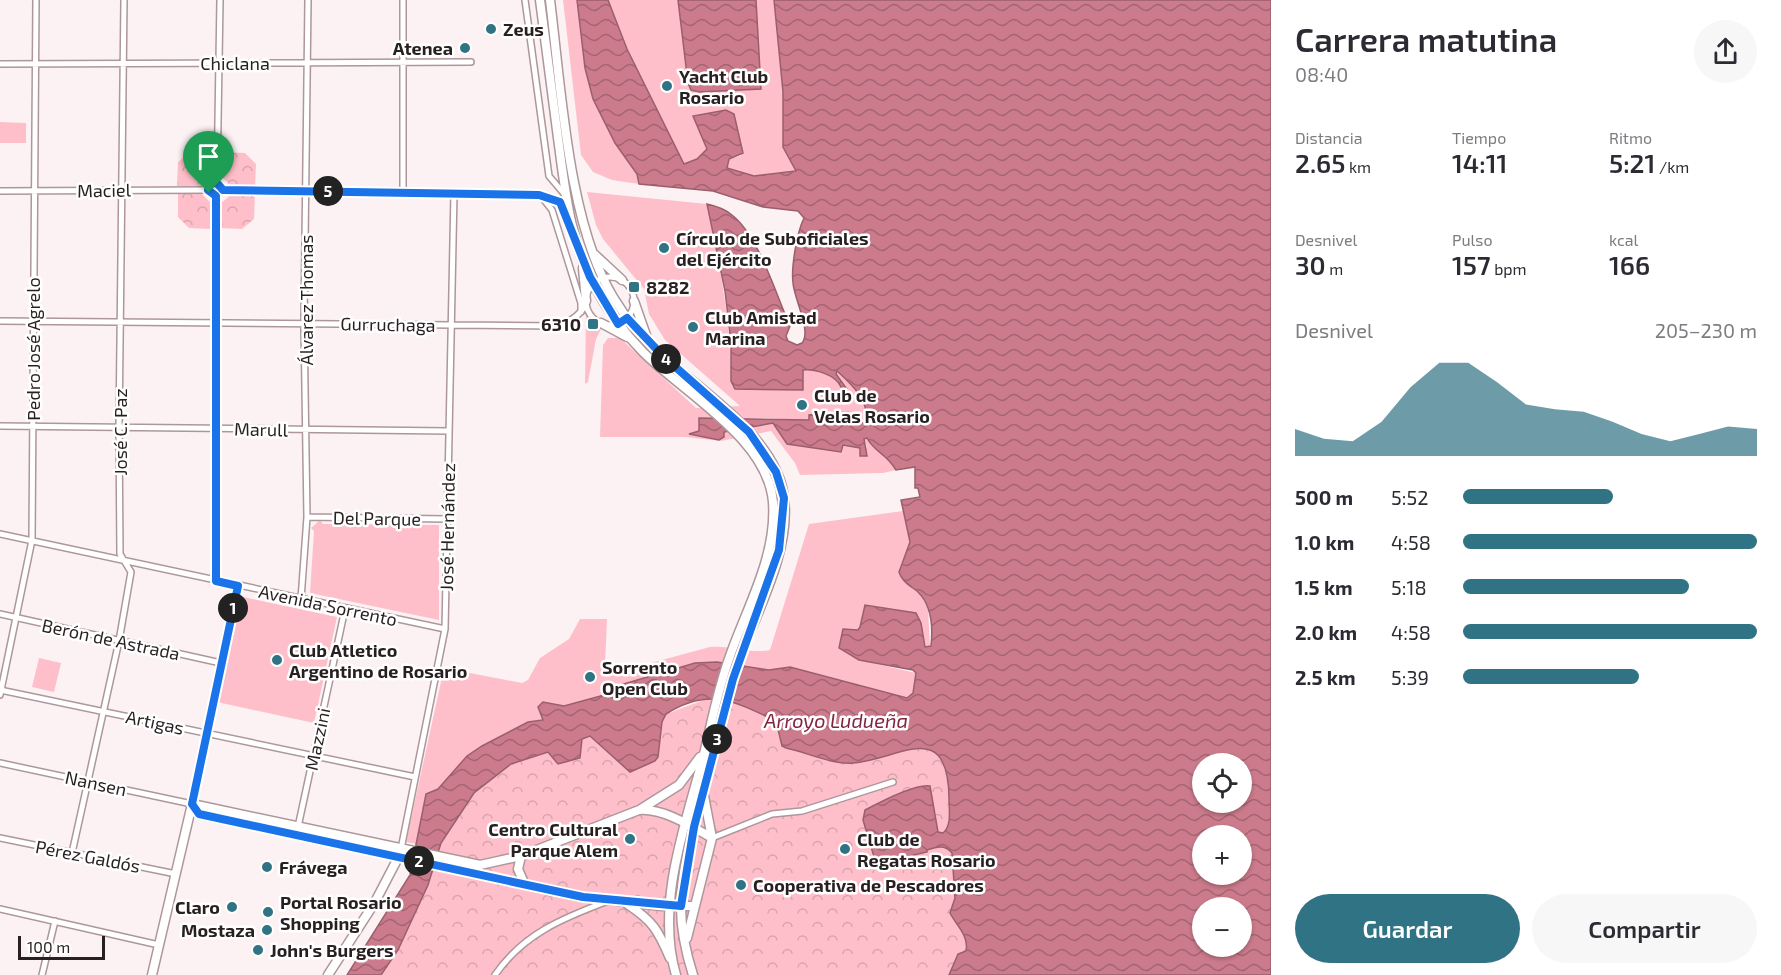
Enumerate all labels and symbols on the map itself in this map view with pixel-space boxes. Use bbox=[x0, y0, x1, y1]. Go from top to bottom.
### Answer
place label: Zeus bbox=[503, 18, 544, 40]
marker: Zeus bbox=[484, 22, 498, 36]
place label: Atenea bbox=[393, 37, 453, 59]
marker: Atenea bbox=[458, 41, 472, 55]
street label: Chiclana bbox=[200, 52, 270, 74]
place label: Yacht Club Rosario bbox=[679, 65, 768, 108]
marker: Yacht Club Rosario bbox=[660, 79, 674, 93]
pin bbox=[183, 131, 234, 193]
pin: 5 bbox=[313, 176, 343, 206]
street label: Maciel bbox=[77, 179, 132, 201]
place label: Círculo de Suboficiales del Ejército bbox=[676, 227, 869, 270]
street label: Álvarez Thomas bbox=[295, 235, 317, 365]
marker: Círculo de Suboficiales del Ejército bbox=[657, 241, 671, 255]
place label: 8282 bbox=[646, 276, 689, 298]
street label: Pedro José Agrelo bbox=[22, 277, 44, 421]
marker: 8282 bbox=[627, 280, 641, 294]
place label: Club Amistad Marina bbox=[705, 306, 817, 349]
street label: Gurruchaga bbox=[340, 312, 436, 336]
place label: 6310 bbox=[541, 313, 581, 335]
marker: 6310 bbox=[586, 317, 600, 331]
marker: Club Amistad Marina bbox=[686, 320, 700, 334]
pin: 4 bbox=[651, 344, 681, 374]
place label: Club de Velas Rosario bbox=[814, 384, 930, 427]
street label: José C. Paz bbox=[109, 388, 131, 476]
marker: Club de Velas Rosario bbox=[795, 398, 809, 412]
street label: Marull bbox=[234, 418, 289, 440]
street label: José Hernández bbox=[435, 463, 459, 591]
street label: Del Parque bbox=[333, 506, 421, 530]
street label: Avenida Sorrento bbox=[257, 580, 399, 630]
pin: 1 bbox=[218, 593, 248, 623]
street label: Berón de Astrada bbox=[40, 614, 182, 664]
place label: Club Atletico Argentino de Rosario bbox=[289, 639, 467, 682]
marker: Club Atletico Argentino de Rosario bbox=[270, 653, 284, 667]
place label: Sorrento Open Club bbox=[602, 656, 688, 699]
marker: Sorrento Open Club bbox=[583, 670, 597, 684]
street label: Artigas bbox=[124, 705, 186, 739]
street label: Mazzini bbox=[300, 706, 334, 772]
water label: Arroyo Ludueña bbox=[763, 708, 908, 733]
pin: 3 bbox=[702, 724, 732, 754]
street label: Nansen bbox=[63, 766, 129, 800]
place label: Centro Cultural Parque Alem bbox=[488, 818, 618, 861]
place label: Club de Regatas Rosario bbox=[857, 828, 996, 871]
marker: Centro Cultural Parque Alem bbox=[623, 832, 637, 846]
street label: Pérez Galdós bbox=[34, 835, 142, 877]
marker: Club de Regatas Rosario bbox=[838, 842, 852, 856]
pin: 2 bbox=[404, 846, 434, 876]
place label: Frávega bbox=[279, 856, 347, 878]
marker: Frávega bbox=[260, 860, 274, 874]
place label: Cooperativa de Pescadores bbox=[753, 874, 984, 896]
marker: Cooperativa de Pescadores bbox=[734, 878, 748, 892]
place label: Portal Rosario Shopping bbox=[280, 891, 402, 934]
place label: Claro bbox=[175, 896, 220, 918]
marker: Claro bbox=[225, 900, 239, 914]
marker: Portal Rosario Shopping bbox=[261, 905, 275, 919]
place label: Mostaza bbox=[181, 919, 255, 941]
marker: Mostaza bbox=[260, 923, 274, 937]
scale bar bbox=[18, 933, 105, 960]
place label: John's Burgers bbox=[270, 939, 394, 961]
marker: John's Burgers bbox=[251, 943, 265, 957]

